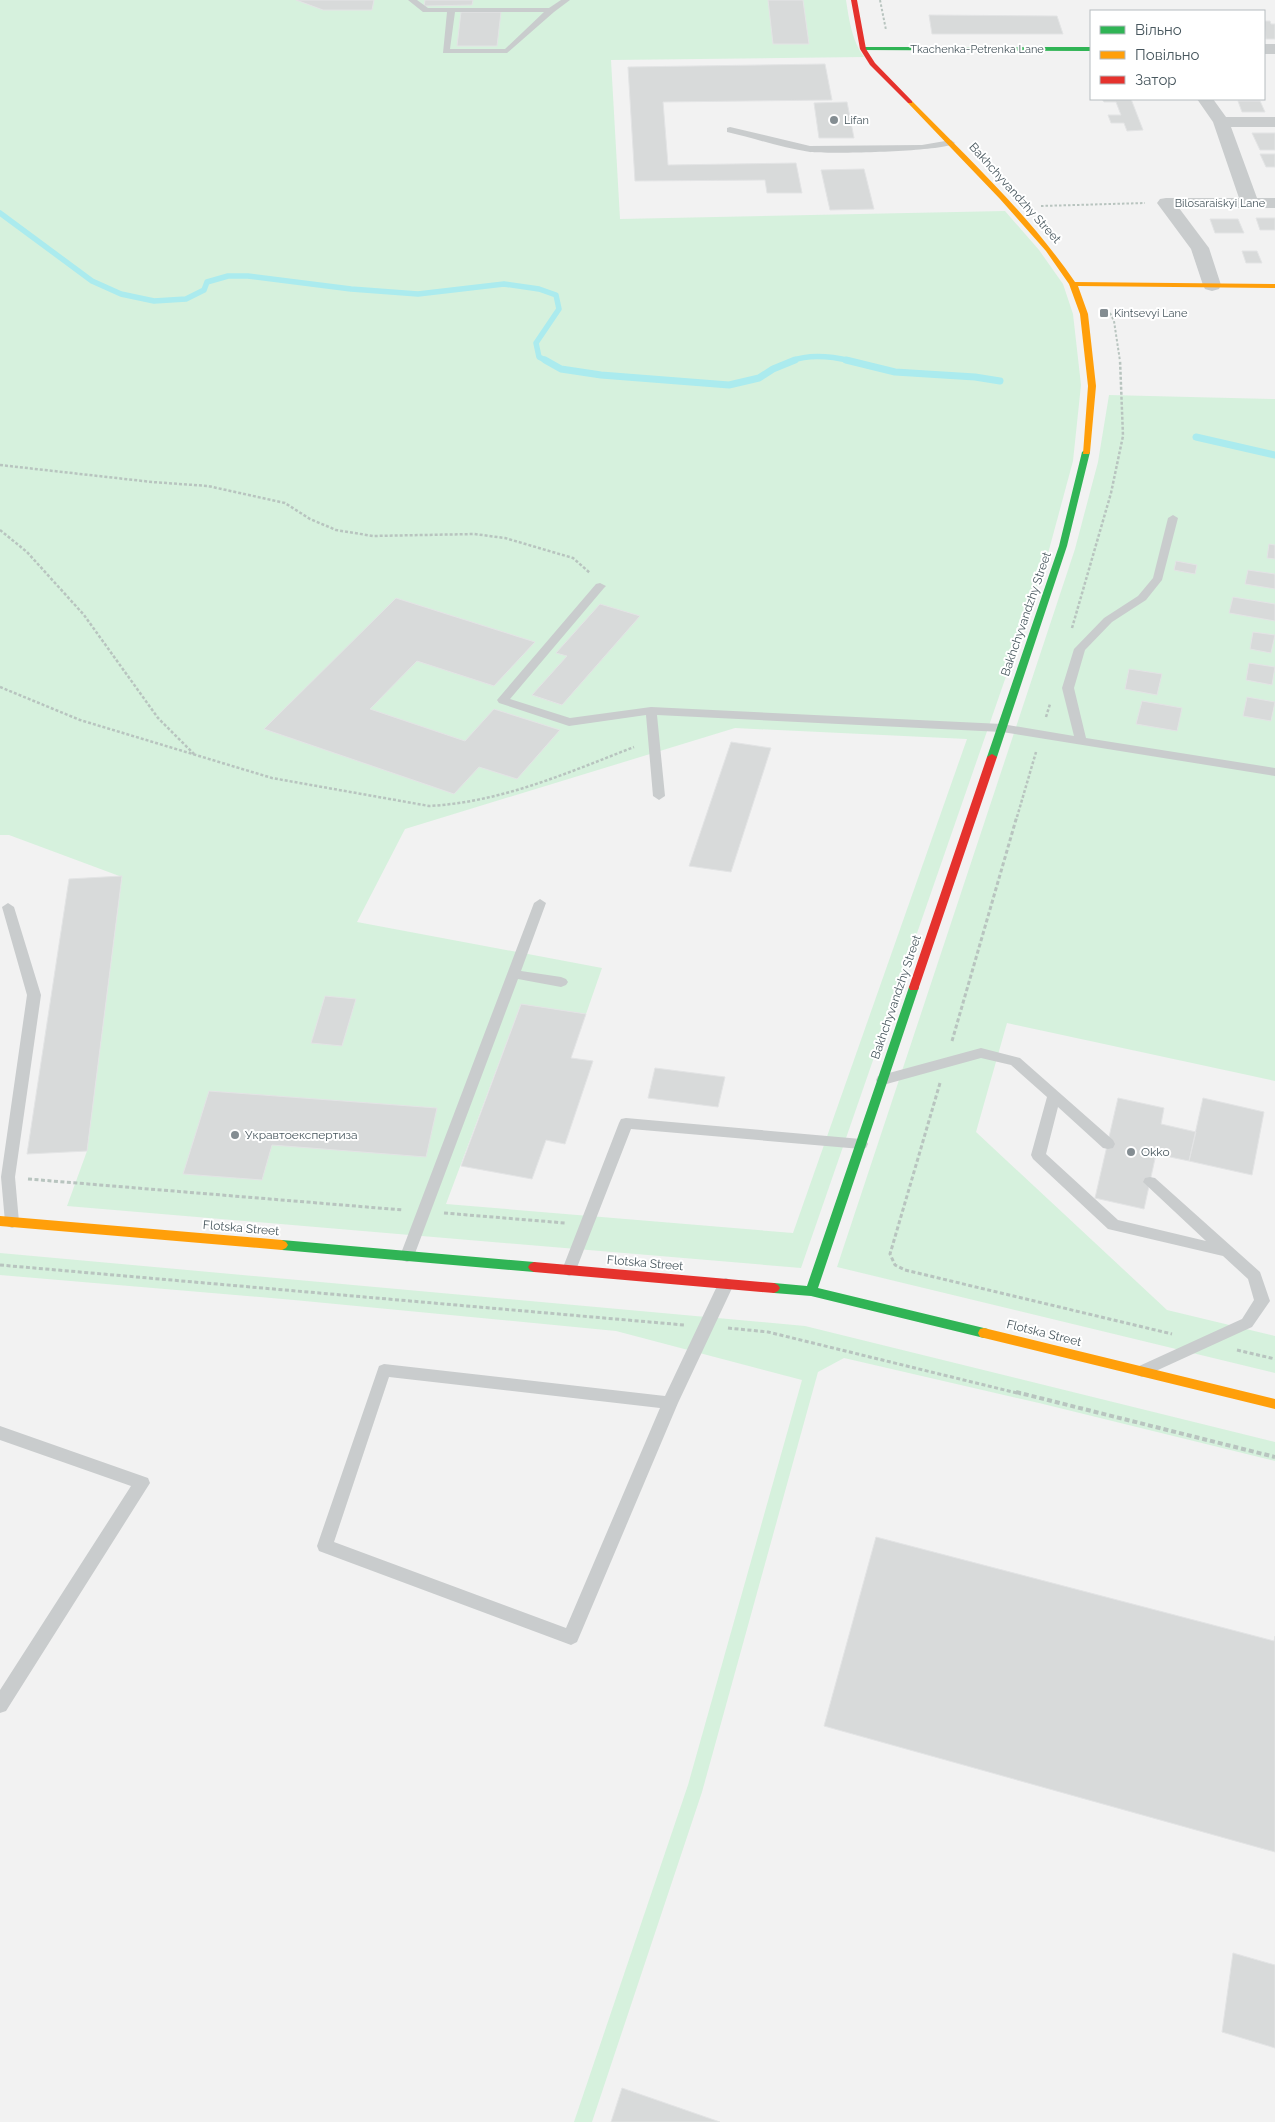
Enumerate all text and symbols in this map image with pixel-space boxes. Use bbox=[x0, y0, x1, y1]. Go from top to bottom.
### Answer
legend bbox=[1090, 10, 1265, 100]
text: Вільно bbox=[1135, 21, 1182, 39]
street label: Tkachenka-Petrenka Lane bbox=[910, 43, 1044, 56]
text: Повільно bbox=[1135, 46, 1200, 64]
text: Затор bbox=[1135, 71, 1177, 89]
marker: Lifan bbox=[828, 114, 840, 126]
place label: Lifan bbox=[844, 114, 869, 127]
street label: Bakhchyvandzhy Street bbox=[966, 140, 1064, 246]
street label: Bilosaraiskyi Lane bbox=[1175, 197, 1266, 210]
marker: Kintsevyi Lane bbox=[1098, 307, 1110, 319]
place label: Kintsevyi Lane bbox=[1114, 307, 1188, 320]
street label: Bakhchyvandzhy Street bbox=[998, 550, 1054, 678]
street label: Bakhchyvandzhy Street bbox=[868, 933, 924, 1061]
place label: Укравтоекспертиза bbox=[245, 1128, 358, 1142]
marker: Укравтоекспертиза bbox=[229, 1129, 241, 1141]
place label: Okko bbox=[1141, 1145, 1170, 1159]
marker: Okko bbox=[1125, 1146, 1137, 1158]
street label: Flotska Street bbox=[202, 1218, 280, 1238]
street label: Flotska Street bbox=[606, 1253, 684, 1273]
street label: Flotska Street bbox=[1005, 1317, 1083, 1349]

